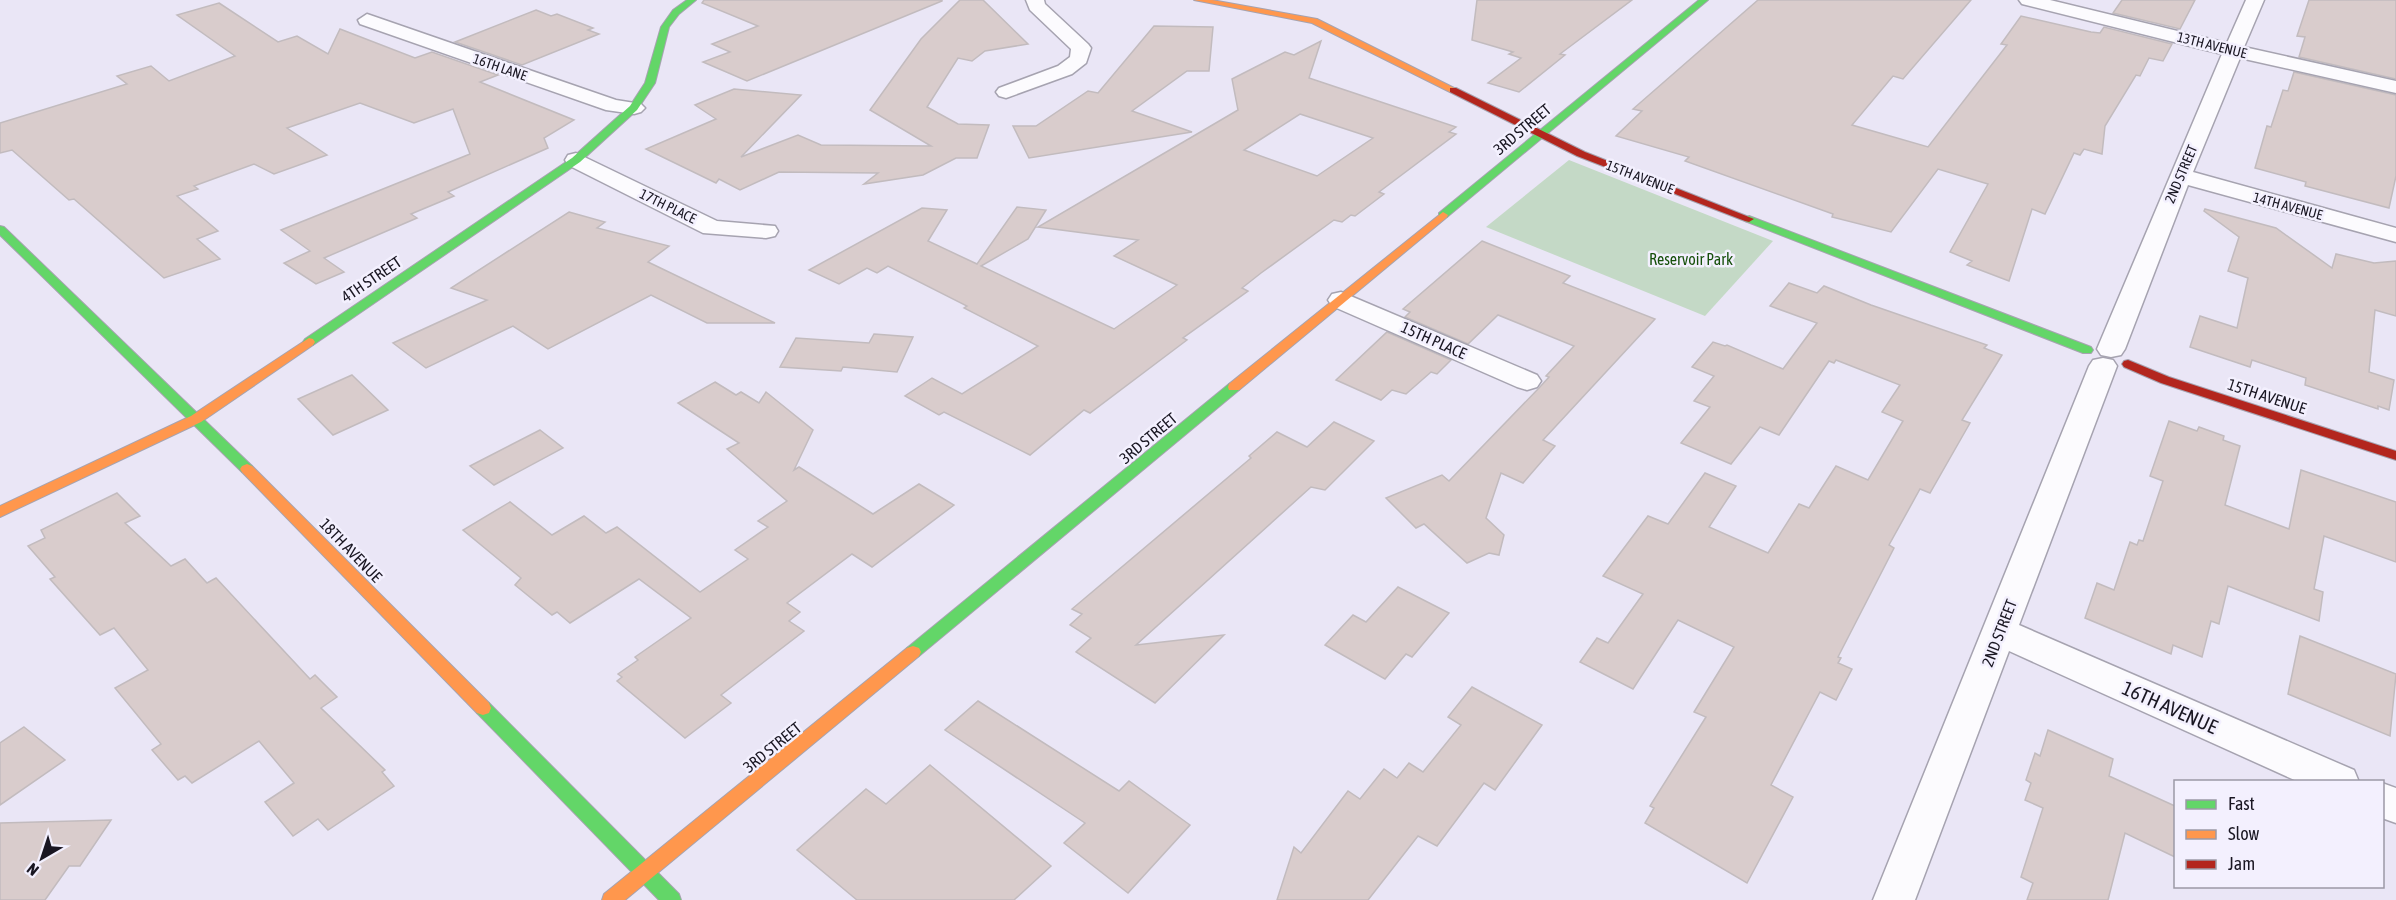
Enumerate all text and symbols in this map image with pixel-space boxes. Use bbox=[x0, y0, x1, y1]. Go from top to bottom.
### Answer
street label: 13TH AVENUE bbox=[2175, 29, 2249, 61]
street label: 16TH LANE bbox=[471, 50, 529, 84]
street label: 3RD STREET bbox=[1490, 100, 1554, 158]
street label: 2ND STREET bbox=[2162, 142, 2200, 206]
street label: 15TH AVENUE bbox=[1604, 157, 1676, 197]
street label: 17TH PLACE bbox=[637, 185, 699, 227]
street label: 14TH AVENUE bbox=[2252, 189, 2325, 223]
park label: Reservoir Park bbox=[1649, 250, 1733, 268]
street label: 4TH STREET bbox=[338, 252, 404, 306]
street label: 15TH PLACE bbox=[1399, 318, 1470, 362]
street label: 15TH AVENUE bbox=[2225, 375, 2309, 417]
street label: 3RD STREET bbox=[1116, 409, 1180, 467]
street label: 18TH AVENUE bbox=[316, 514, 386, 586]
street label: 2ND STREET bbox=[1978, 597, 2020, 669]
street label: 16TH AVENUE bbox=[2119, 676, 2222, 738]
street label: 3RD STREET bbox=[739, 718, 805, 776]
legend bbox=[2174, 780, 2384, 888]
text: Fast bbox=[2228, 793, 2255, 814]
text: Slow bbox=[2228, 823, 2259, 844]
north arrow bbox=[12, 828, 72, 888]
text: Jam bbox=[2228, 853, 2255, 874]
text: N bbox=[23, 860, 42, 880]

